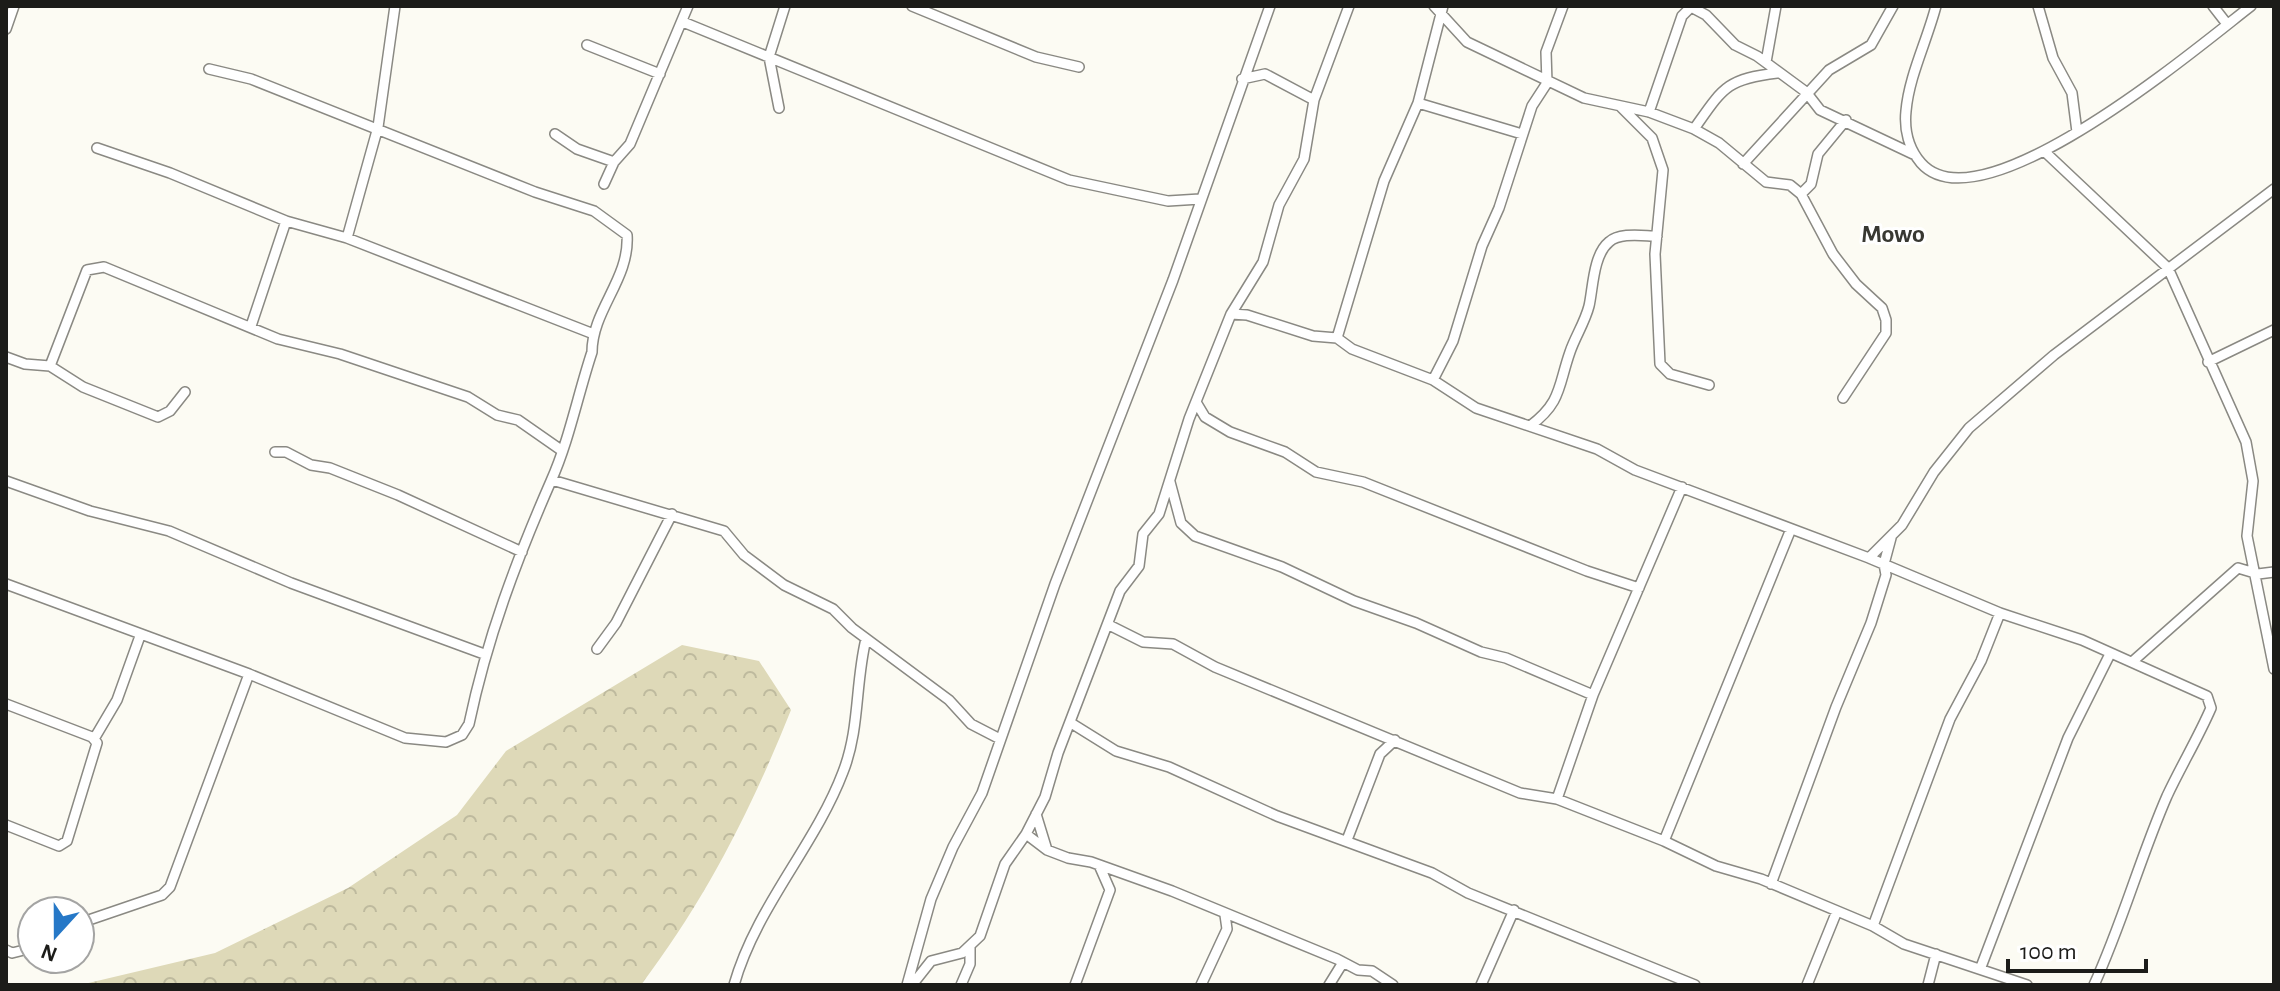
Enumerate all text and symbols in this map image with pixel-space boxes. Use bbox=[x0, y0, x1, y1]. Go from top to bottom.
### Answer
district label: Mowo bbox=[1861, 221, 1925, 247]
north arrow bbox=[16, 895, 96, 975]
scale bar bbox=[2008, 923, 2146, 973]
text: N bbox=[38, 940, 60, 966]
text: 100 m bbox=[2020, 940, 2077, 964]

